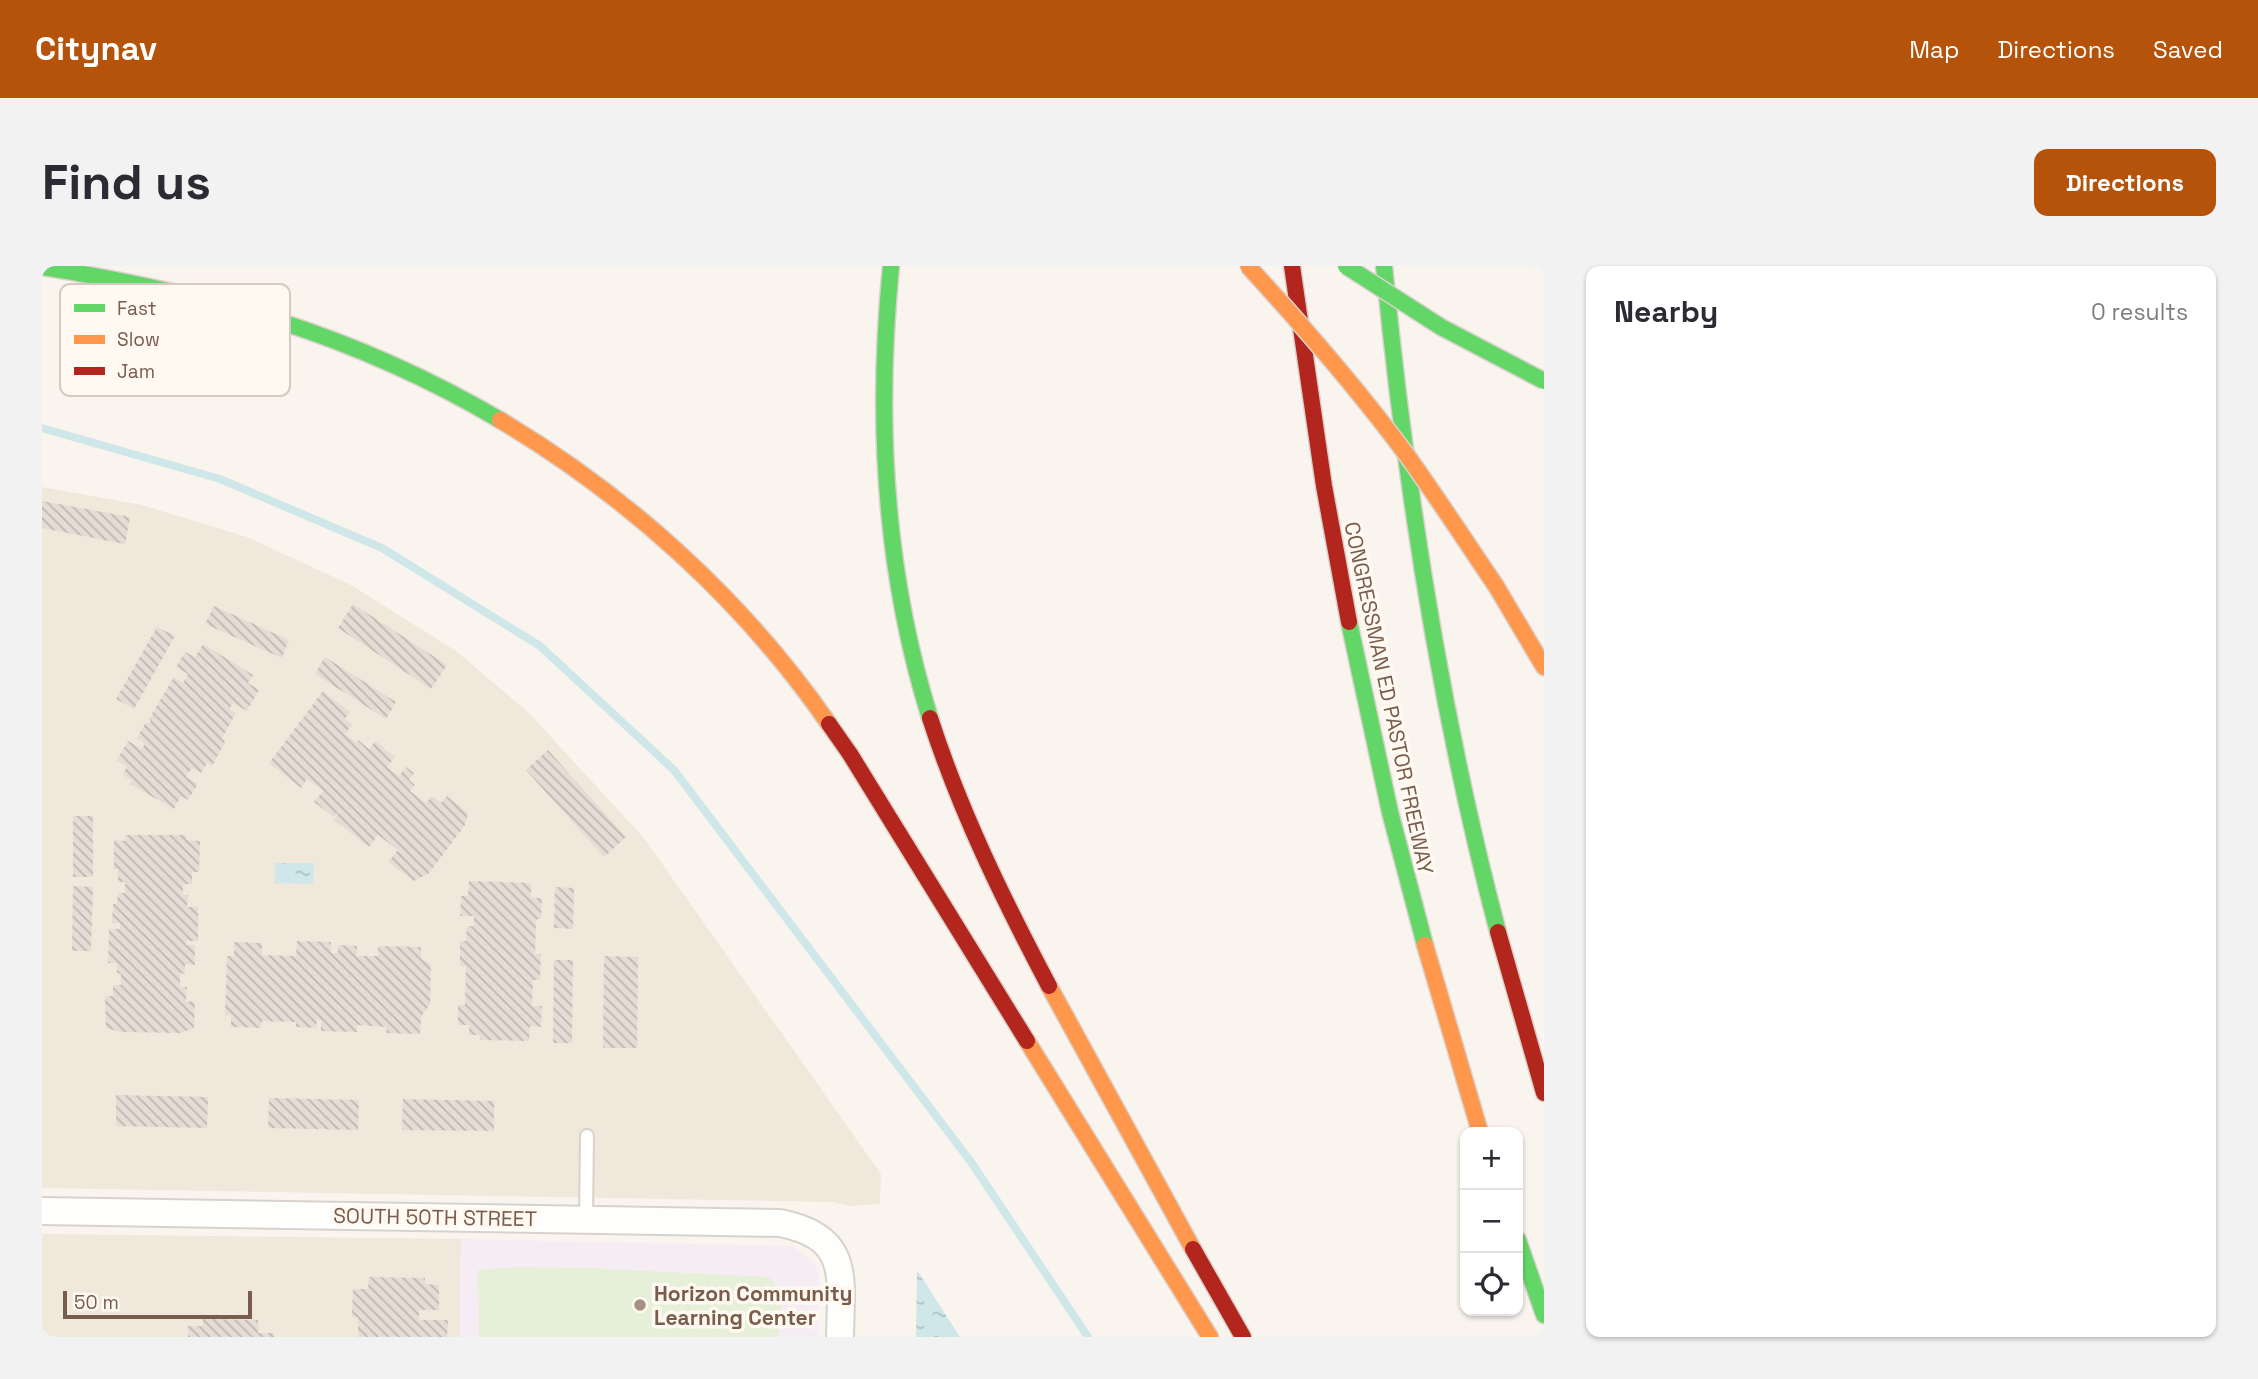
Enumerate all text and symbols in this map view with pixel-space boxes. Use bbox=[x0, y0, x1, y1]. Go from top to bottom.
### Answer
text: Citynav bbox=[35, 28, 157, 70]
text: Map bbox=[1909, 34, 1959, 65]
text: Directions bbox=[1997, 34, 2115, 65]
text: Saved bbox=[2153, 34, 2223, 65]
button: Directions bbox=[2034, 149, 2216, 216]
text: Find us bbox=[42, 151, 211, 213]
legend bbox=[60, 284, 290, 396]
text: Nearby bbox=[1614, 292, 1718, 331]
text: Fast bbox=[117, 296, 157, 321]
text: 0 results bbox=[2091, 297, 2188, 327]
text: Slow bbox=[117, 327, 160, 352]
text: Jam bbox=[117, 359, 155, 384]
street label: CONGRESSMAN ED PASTOR FREEWAY bbox=[1338, 519, 1440, 877]
map controls bbox=[1460, 1127, 1523, 1316]
button: + bbox=[1460, 1127, 1523, 1190]
button: − bbox=[1460, 1190, 1523, 1253]
street label: SOUTH 50TH STREET bbox=[333, 1202, 537, 1232]
button: locate bbox=[1460, 1253, 1523, 1316]
place label: Horizon Community Learning Center bbox=[654, 1280, 852, 1331]
scale bar bbox=[63, 1288, 252, 1320]
text: 50 m bbox=[74, 1290, 119, 1315]
marker: Horizon Community Learning Center bbox=[632, 1297, 648, 1313]

